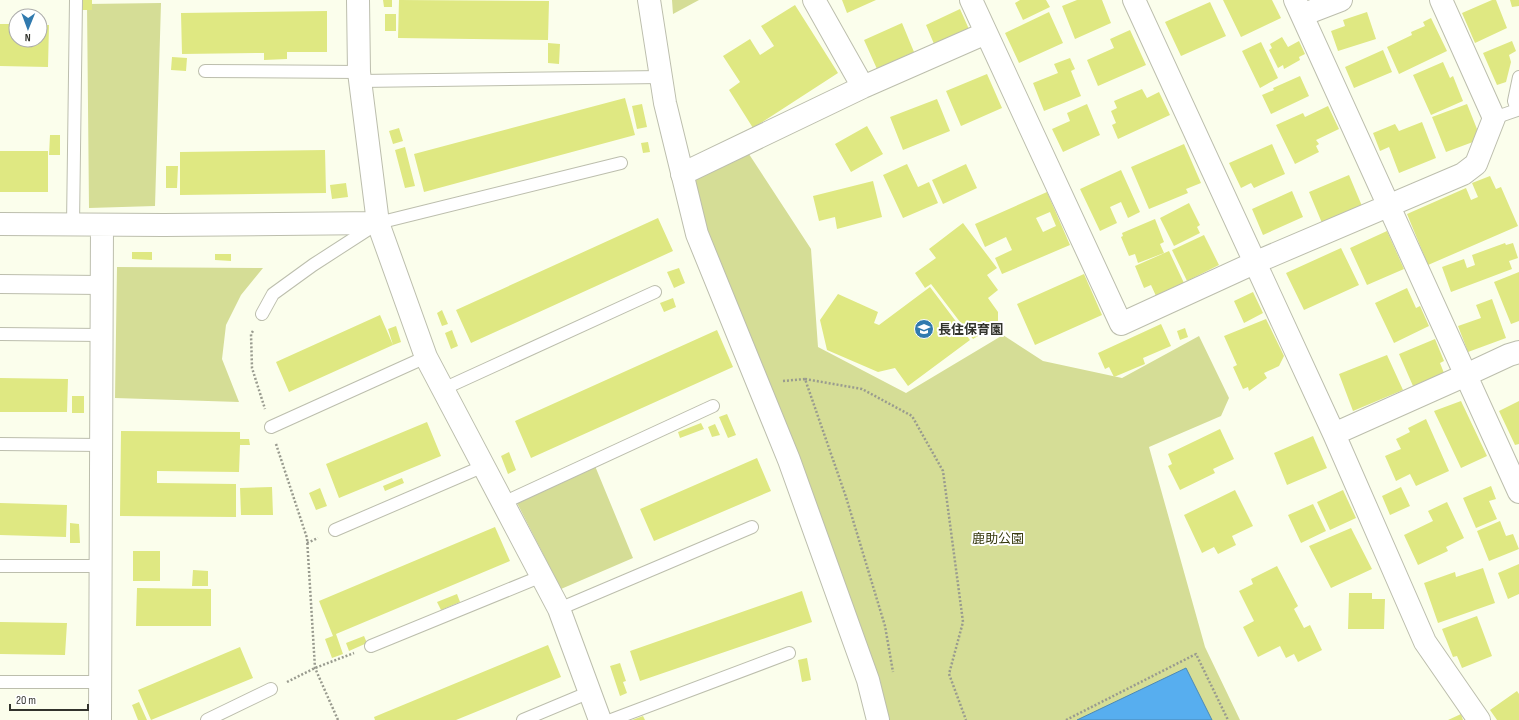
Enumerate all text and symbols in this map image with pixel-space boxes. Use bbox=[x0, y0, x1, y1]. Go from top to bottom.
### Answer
north arrow bbox=[8, 8, 48, 48]
text: N bbox=[25, 31, 31, 44]
school or university icon: 長住保育園 bbox=[913, 318, 935, 340]
place label: 長住保育園 bbox=[938, 322, 1003, 338]
park label: 鹿助公園 bbox=[972, 531, 1024, 547]
scale bar bbox=[10, 686, 88, 712]
text: 20 m bbox=[16, 693, 36, 708]

